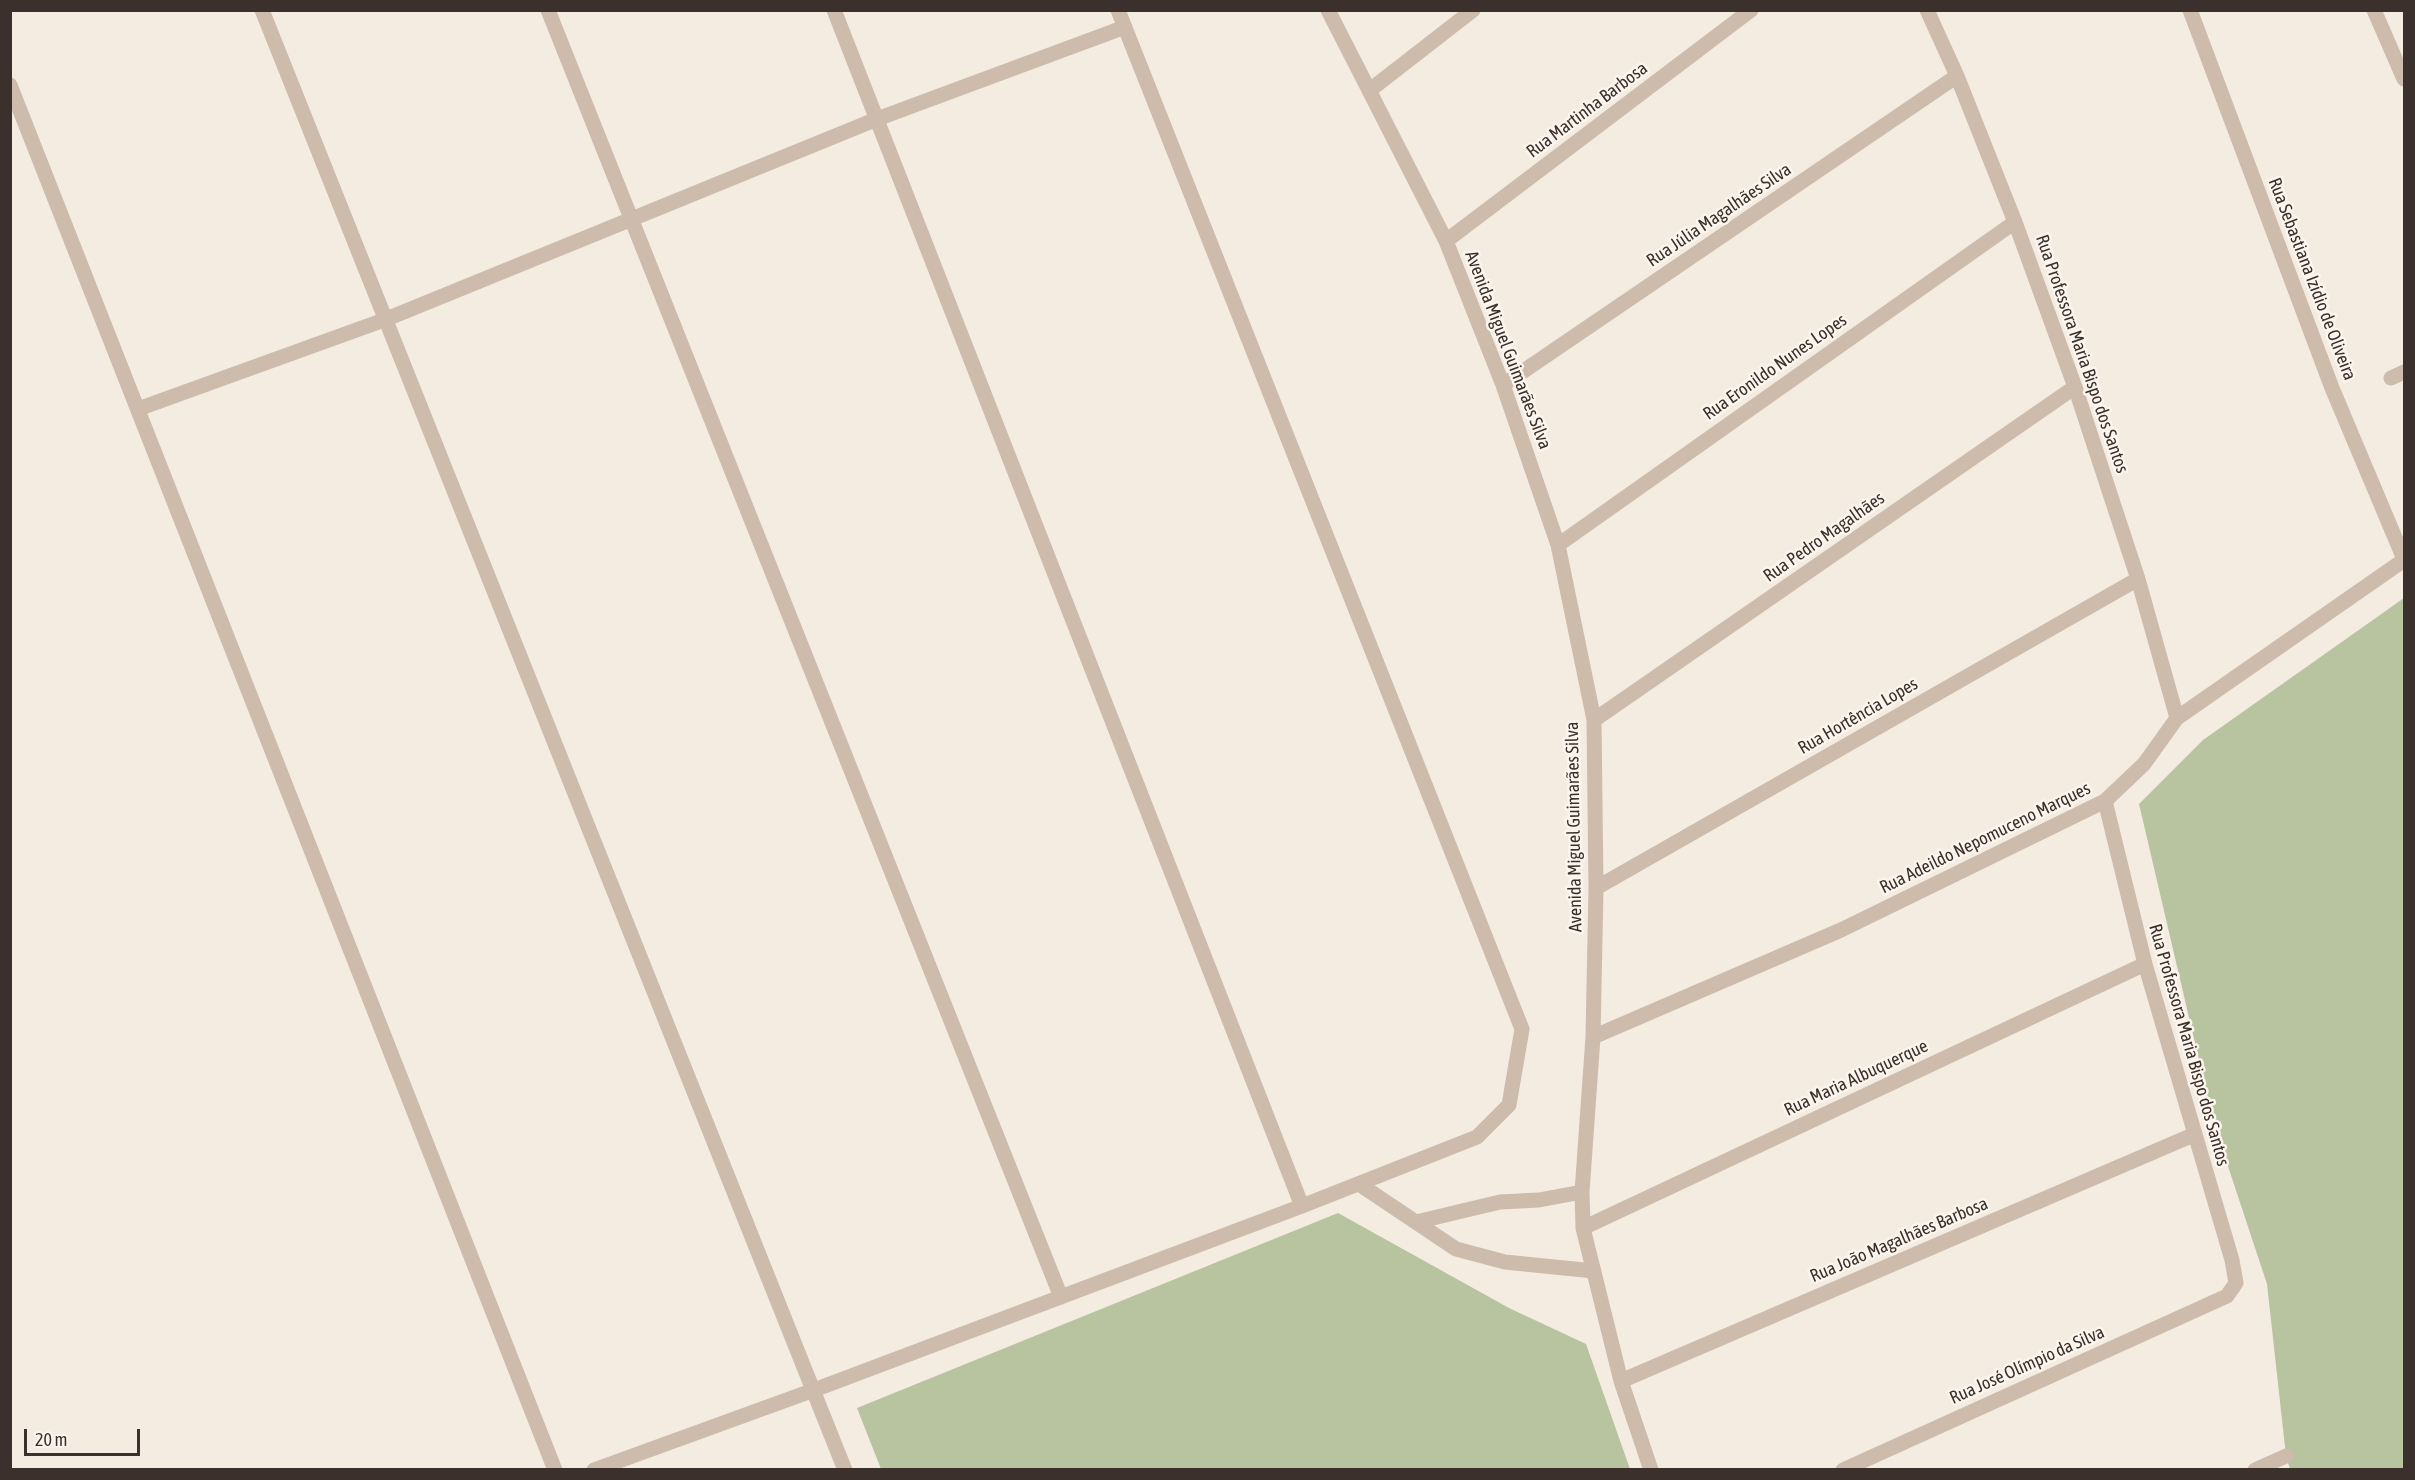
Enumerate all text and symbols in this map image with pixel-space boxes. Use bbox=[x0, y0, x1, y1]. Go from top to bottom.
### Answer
street label: Rua Martinha Barbosa bbox=[1522, 58, 1652, 162]
street label: Rua Júlia Magalhães Silva bbox=[1643, 159, 1795, 271]
street label: Rua Sebastiana Izídio de Oliveira bbox=[2263, 175, 2361, 383]
street label: Rua Professora Maria Bispo dos Santos bbox=[2031, 232, 2133, 476]
street label: Avenida Miguel Guimarães Silva bbox=[1460, 248, 1556, 452]
street label: Rua Eronildo Nunes Lopes bbox=[1699, 309, 1851, 425]
street label: Rua Pedro Magalhães bbox=[1759, 487, 1889, 587]
street label: Rua Hortência Lopes bbox=[1794, 673, 1922, 759]
street label: Avenida Miguel Guimarães Silva bbox=[1561, 722, 1587, 932]
street label: Rua Adeildo Nepomuceno Marques bbox=[1876, 778, 2094, 898]
street label: Rua Professora Maria Bispo dos Santos bbox=[2144, 922, 2234, 1168]
street label: Rua Maria Albuquerque bbox=[1781, 1035, 1931, 1121]
street label: Rua João Magalhães Barbosa bbox=[1807, 1193, 1991, 1287]
street label: Rua José Olímpio da Silva bbox=[1946, 1321, 2108, 1409]
scale bar bbox=[27, 1417, 142, 1455]
text: 20 m bbox=[35, 1429, 67, 1450]

